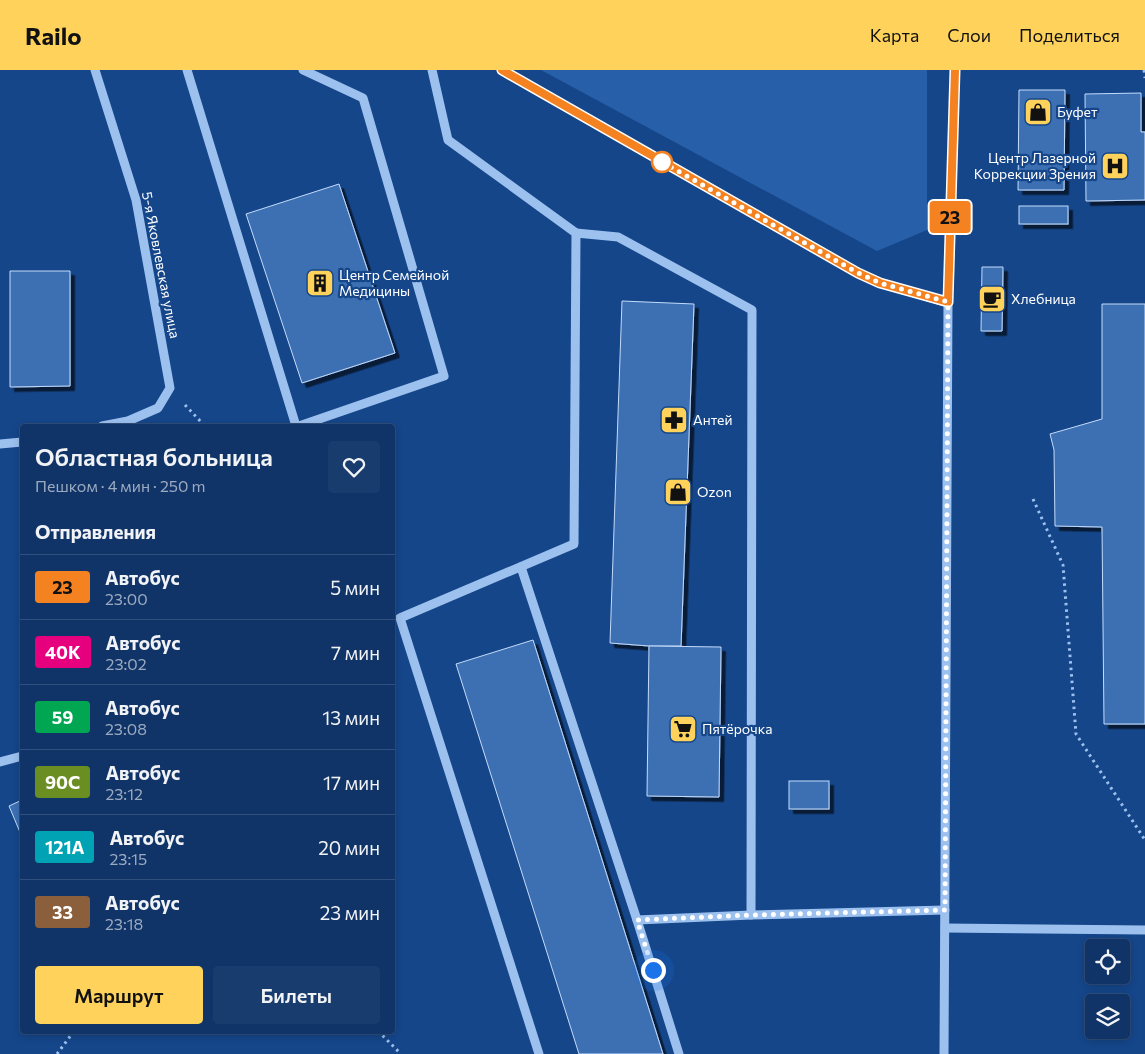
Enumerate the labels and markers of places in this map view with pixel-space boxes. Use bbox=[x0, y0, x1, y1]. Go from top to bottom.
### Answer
shop icon: Буфет bbox=[1023, 97, 1053, 127]
place label: Буфет bbox=[1057, 103, 1098, 120]
place label: Центр Лазерной Коррекции Зрения bbox=[974, 149, 1096, 182]
unlabelled marker bbox=[651, 151, 673, 173]
hospital icon: Центр Лазерной Коррекции Зрения bbox=[1100, 151, 1130, 181]
place label: Центр Семейной Медицины bbox=[339, 266, 449, 299]
building icon: Центр Семейной Медицины bbox=[305, 268, 335, 298]
cafe icon: Хлебница bbox=[977, 284, 1007, 314]
place label: Хлебница bbox=[1011, 290, 1076, 307]
pharmacy icon: Антей bbox=[659, 405, 689, 435]
place label: Антей bbox=[693, 411, 733, 428]
shop icon: Ozon bbox=[663, 477, 693, 507]
place label: Ozon bbox=[697, 483, 732, 500]
supermarket icon: Пятёрочка bbox=[668, 714, 698, 744]
place label: Пятёрочка bbox=[702, 720, 772, 737]

